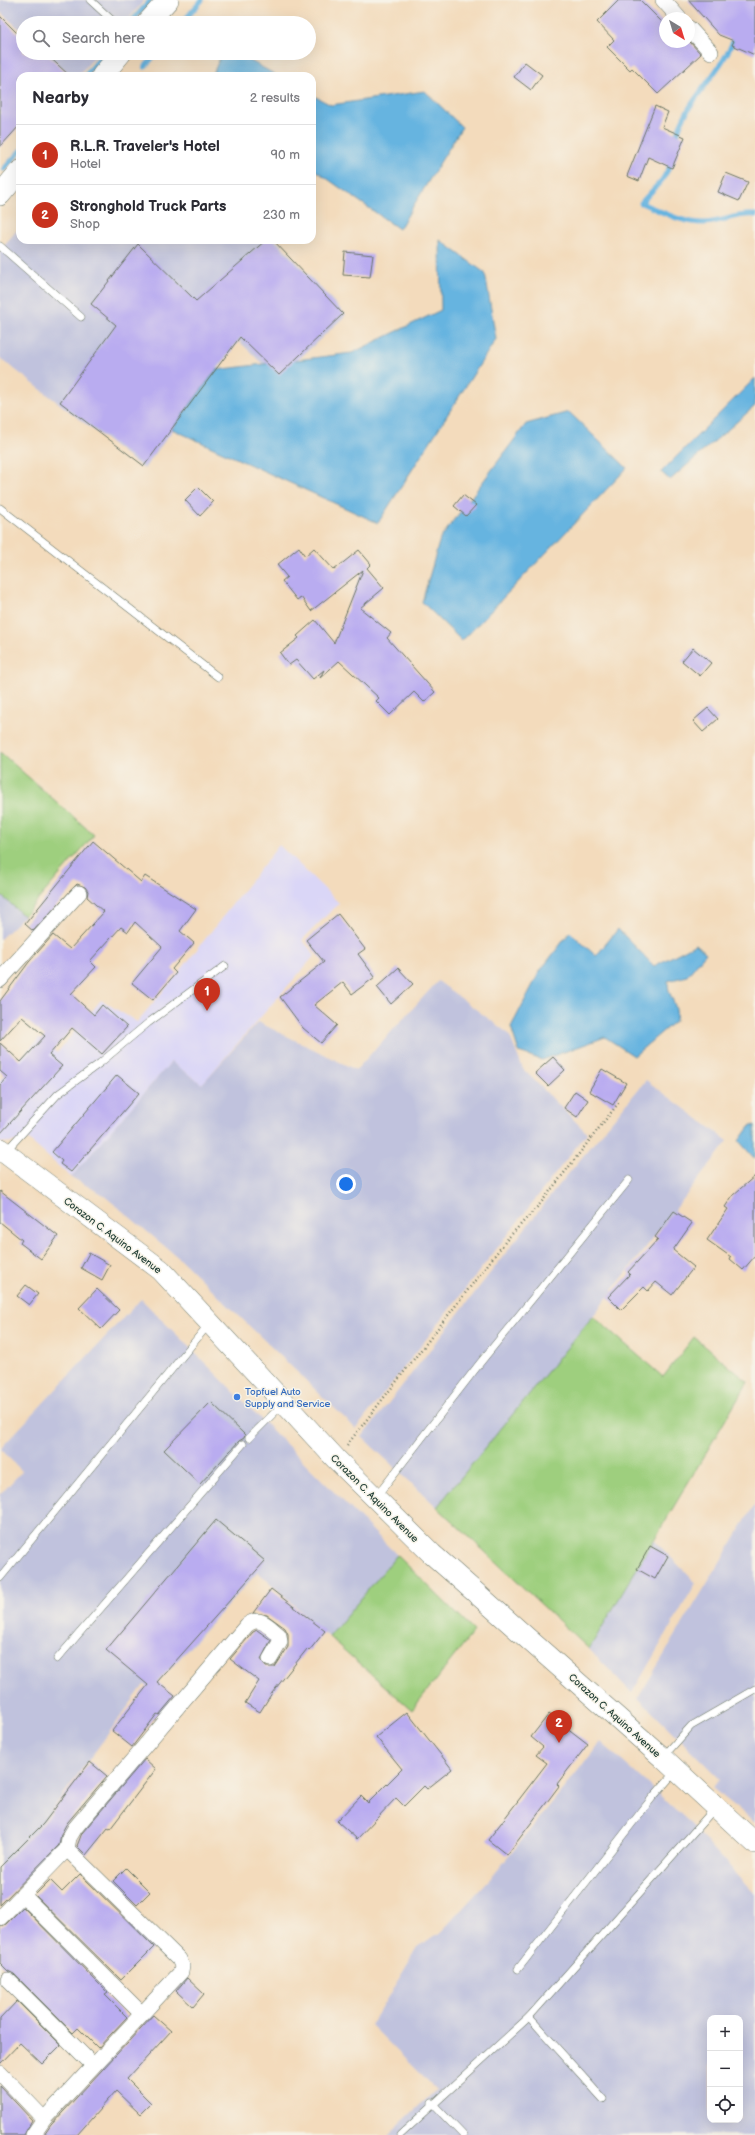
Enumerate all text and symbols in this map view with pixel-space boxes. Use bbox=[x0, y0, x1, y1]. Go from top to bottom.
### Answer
north arrow bbox=[659, 12, 695, 48]
search box bbox=[16, 16, 316, 60]
icon: search bbox=[30, 27, 52, 49]
text: Search here bbox=[62, 29, 145, 48]
text: Nearby bbox=[32, 88, 89, 108]
text: 2 results bbox=[250, 90, 300, 106]
text: R.L.R. Traveler's Hotel bbox=[70, 137, 220, 156]
text: 1 bbox=[42, 147, 48, 163]
text: 90 m bbox=[271, 147, 300, 163]
text: Hotel bbox=[70, 156, 101, 172]
text: Stronghold Truck Parts bbox=[70, 197, 226, 216]
text: 2 bbox=[41, 207, 49, 223]
text: 230 m bbox=[263, 207, 300, 223]
text: Shop bbox=[70, 216, 100, 232]
pin: 1 bbox=[194, 978, 220, 1011]
your location bbox=[336, 1174, 356, 1194]
street label: Corazon C. Aquino Avenue bbox=[61, 1195, 164, 1277]
place label: Topfuel Auto Supply and Service bbox=[245, 1386, 331, 1410]
marker: Topfuel Auto Supply and Service bbox=[232, 1392, 242, 1402]
street label: Corazon C. Aquino Avenue bbox=[328, 1452, 421, 1545]
street label: Corazon C. Aquino Avenue bbox=[566, 1671, 663, 1760]
pin: 2 bbox=[546, 1710, 572, 1743]
map controls bbox=[707, 2015, 743, 2123]
button: + bbox=[707, 2015, 743, 2051]
button: − bbox=[707, 2051, 743, 2087]
button: locate bbox=[707, 2087, 743, 2123]

